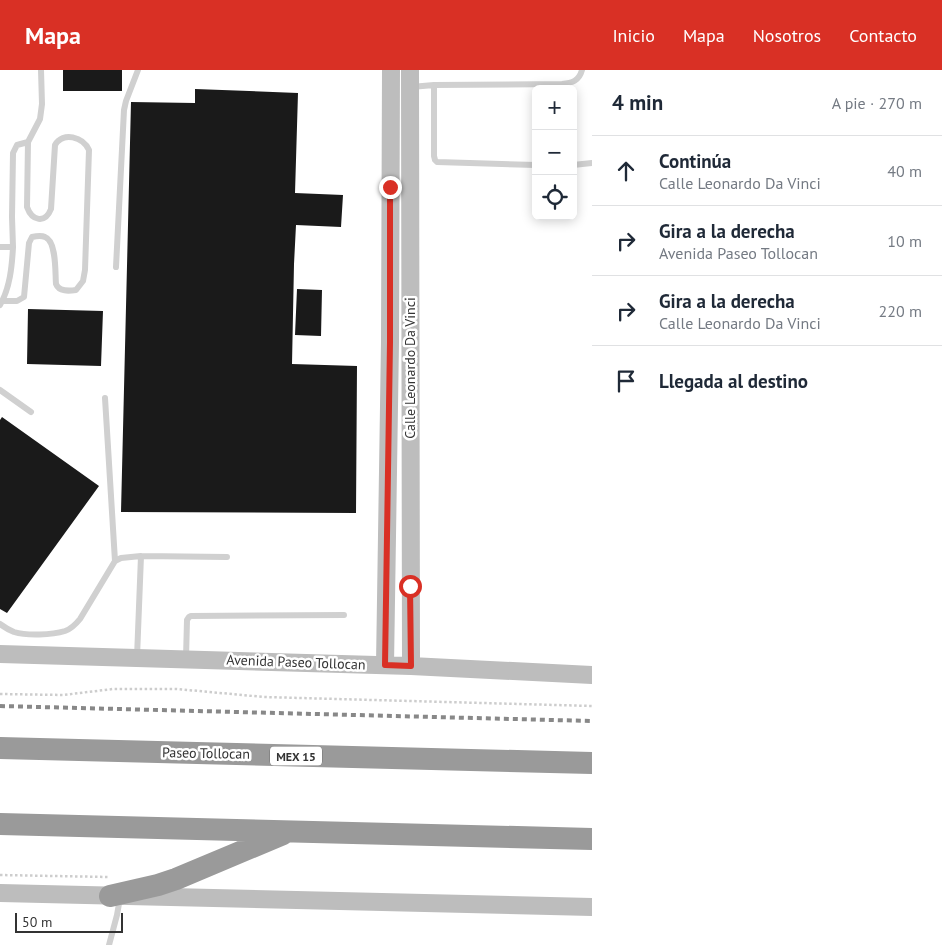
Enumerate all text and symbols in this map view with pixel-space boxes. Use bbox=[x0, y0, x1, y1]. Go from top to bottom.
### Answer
text: Mapa bbox=[25, 20, 81, 51]
text: Inicio bbox=[612, 24, 655, 47]
text: Mapa bbox=[683, 24, 725, 47]
text: Nosotros bbox=[753, 24, 821, 47]
text: Contacto bbox=[849, 24, 917, 47]
map controls bbox=[532, 85, 577, 220]
button: + bbox=[532, 85, 577, 130]
text: 4 min bbox=[612, 89, 663, 116]
text: A pie · 270 m bbox=[832, 93, 922, 113]
button: − bbox=[532, 130, 577, 175]
text: Continúa bbox=[659, 149, 731, 173]
icon: ahead bbox=[612, 157, 640, 185]
text: 40 m bbox=[887, 161, 922, 181]
text: Calle Leonardo Da Vinci bbox=[659, 173, 821, 193]
button: locate bbox=[532, 175, 577, 220]
route end bbox=[379, 176, 402, 199]
text: Gira a la derecha bbox=[659, 219, 795, 243]
icon: right bbox=[612, 227, 640, 255]
text: 10 m bbox=[887, 231, 922, 251]
text: Avenida Paseo Tollocan bbox=[659, 243, 818, 263]
text: Gira a la derecha bbox=[659, 289, 795, 313]
street label: Calle Leonardo Da Vinci bbox=[401, 297, 419, 439]
icon: right bbox=[612, 297, 640, 325]
text: 220 m bbox=[879, 301, 922, 321]
text: Calle Leonardo Da Vinci bbox=[659, 313, 821, 333]
icon: arrive bbox=[612, 367, 640, 395]
text: Llegada al destino bbox=[659, 369, 808, 393]
route start bbox=[399, 575, 422, 598]
street label: Avenida Paseo Tollocan bbox=[226, 651, 366, 673]
street label: Paseo Tollocan bbox=[162, 743, 250, 763]
road number: MEX 15 bbox=[270, 746, 322, 766]
scale bar bbox=[15, 910, 122, 933]
text: 50 m bbox=[22, 913, 52, 931]

